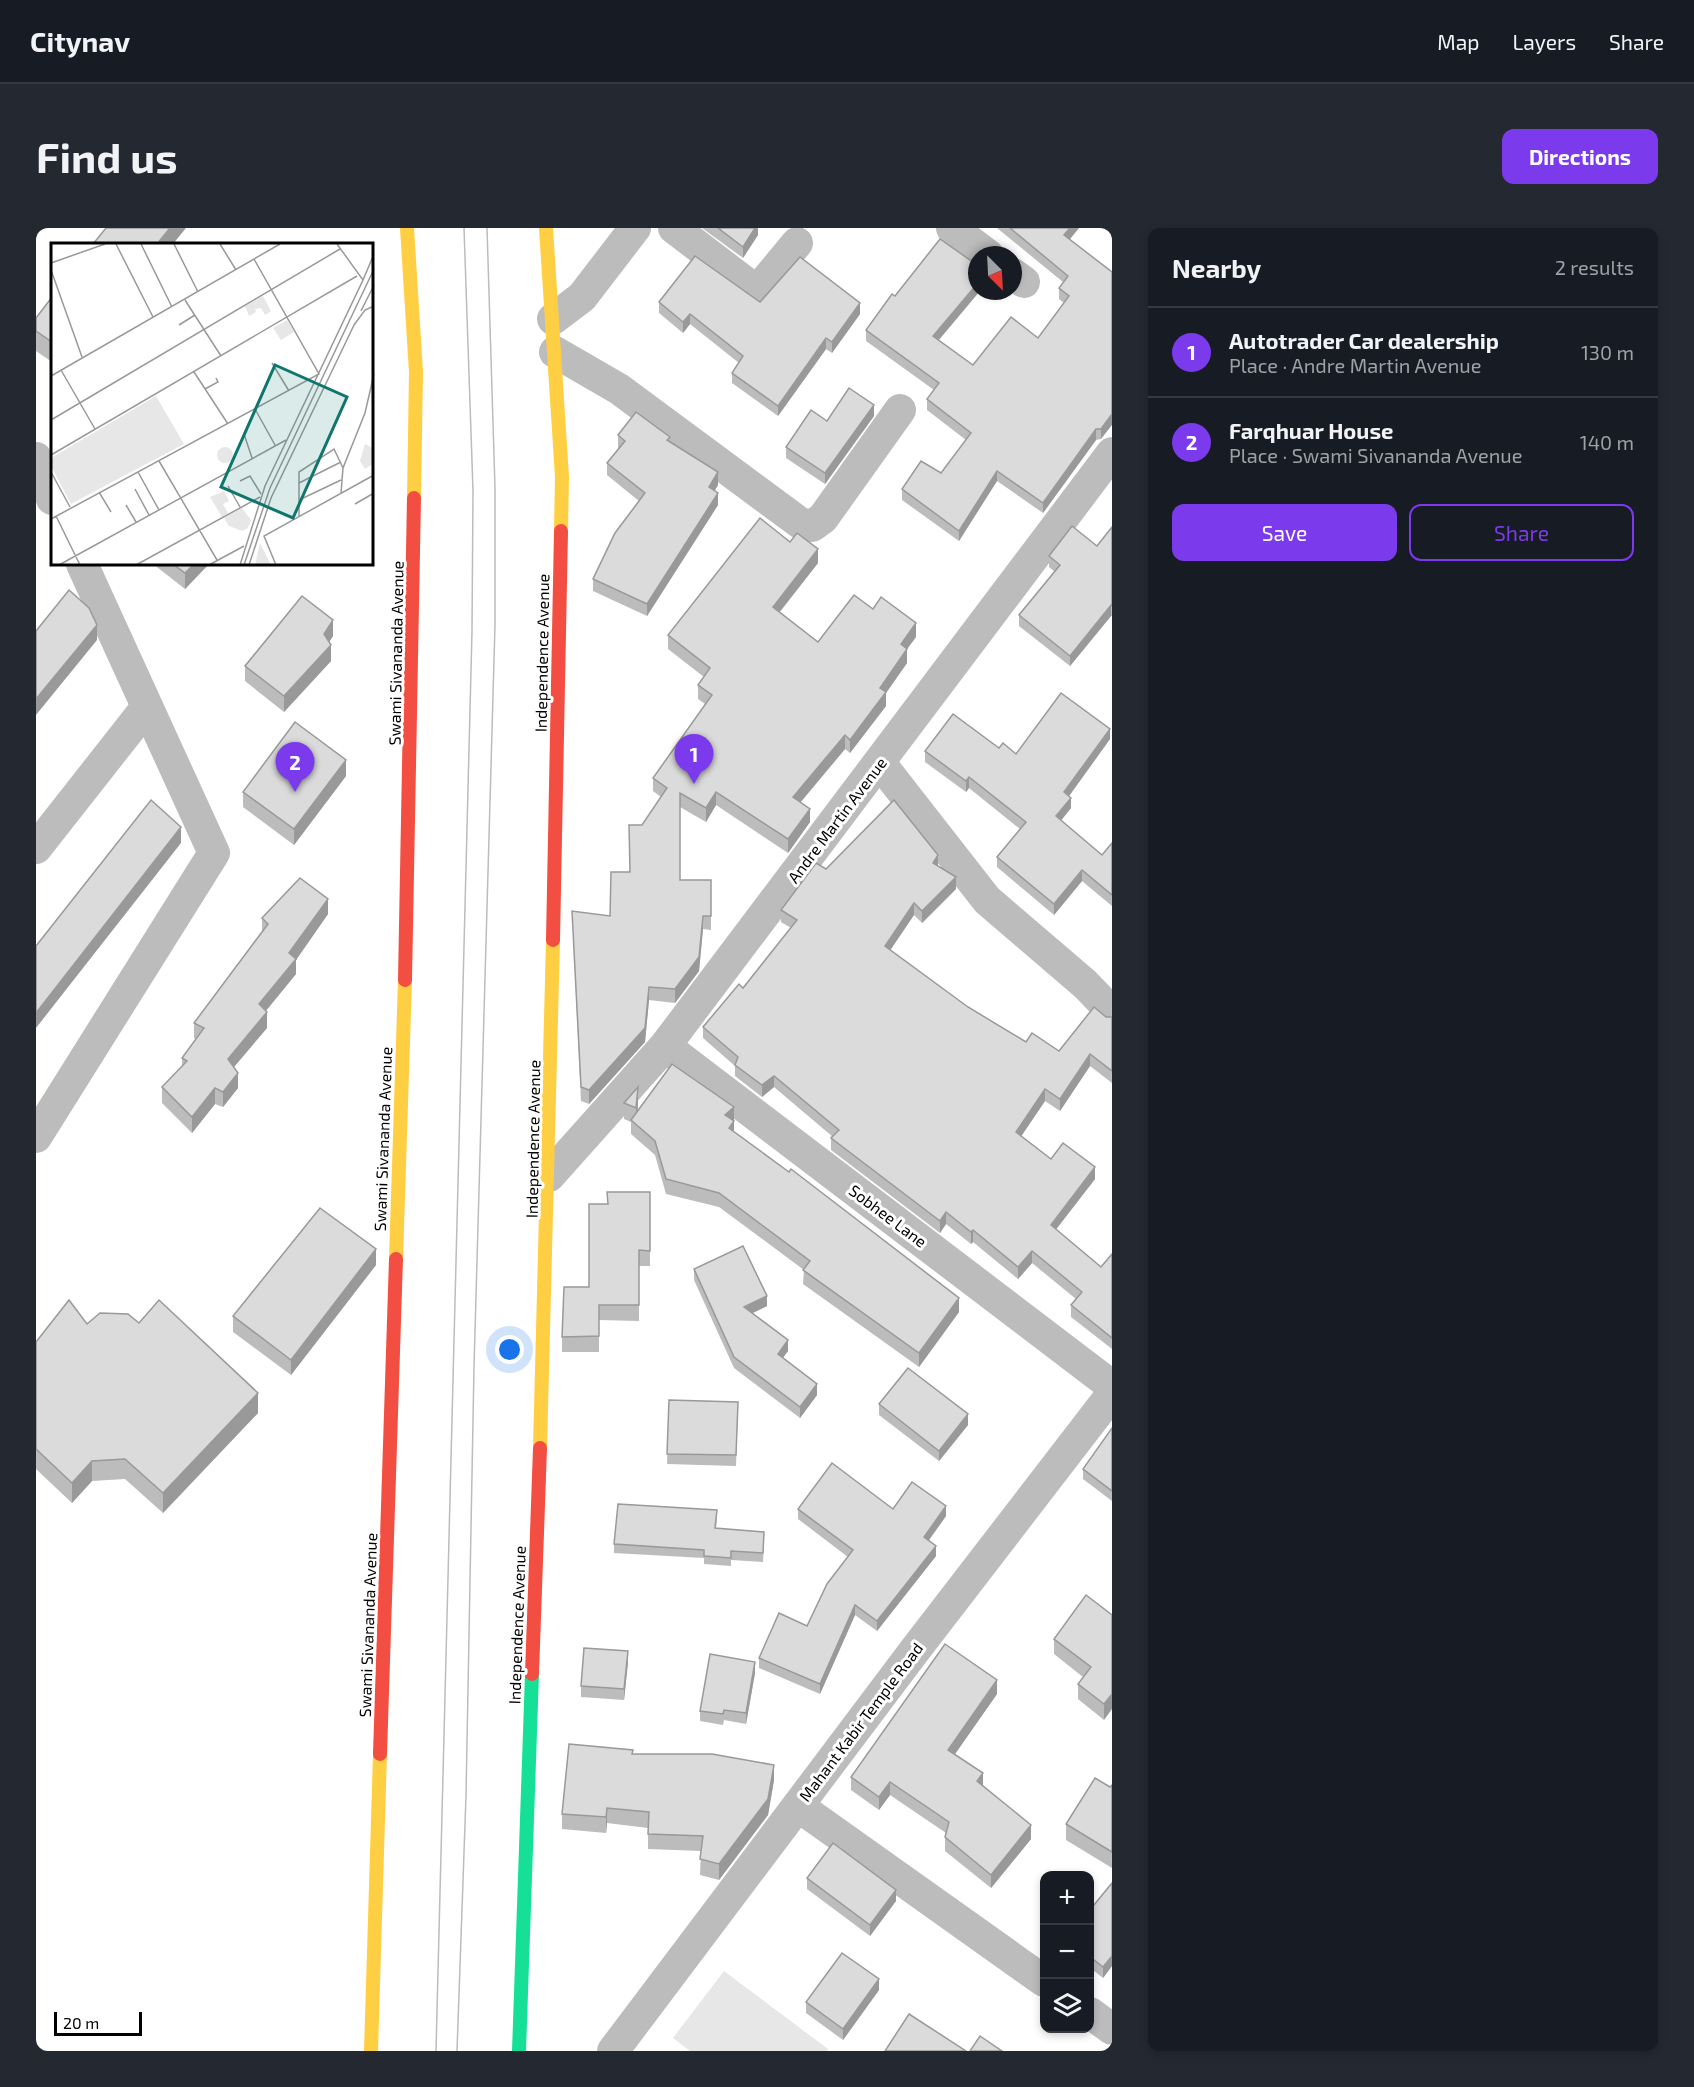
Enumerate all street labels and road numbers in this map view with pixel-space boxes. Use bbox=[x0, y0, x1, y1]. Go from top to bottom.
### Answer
street label: Swami Sivananda Avenue bbox=[384, 561, 407, 745]
street label: Independence Avenue bbox=[531, 574, 552, 732]
street label: Andre Martin Avenue bbox=[783, 753, 890, 886]
street label: Swami Sivananda Avenue bbox=[370, 1046, 395, 1232]
street label: Independence Avenue bbox=[522, 1060, 543, 1218]
street label: Sobhee Lane bbox=[846, 1180, 931, 1251]
street label: Swami Sivananda Avenue bbox=[355, 1532, 380, 1718]
street label: Independence Avenue bbox=[504, 1545, 529, 1705]
street label: Mahant Kabir Temple Road bbox=[795, 1639, 926, 1805]

